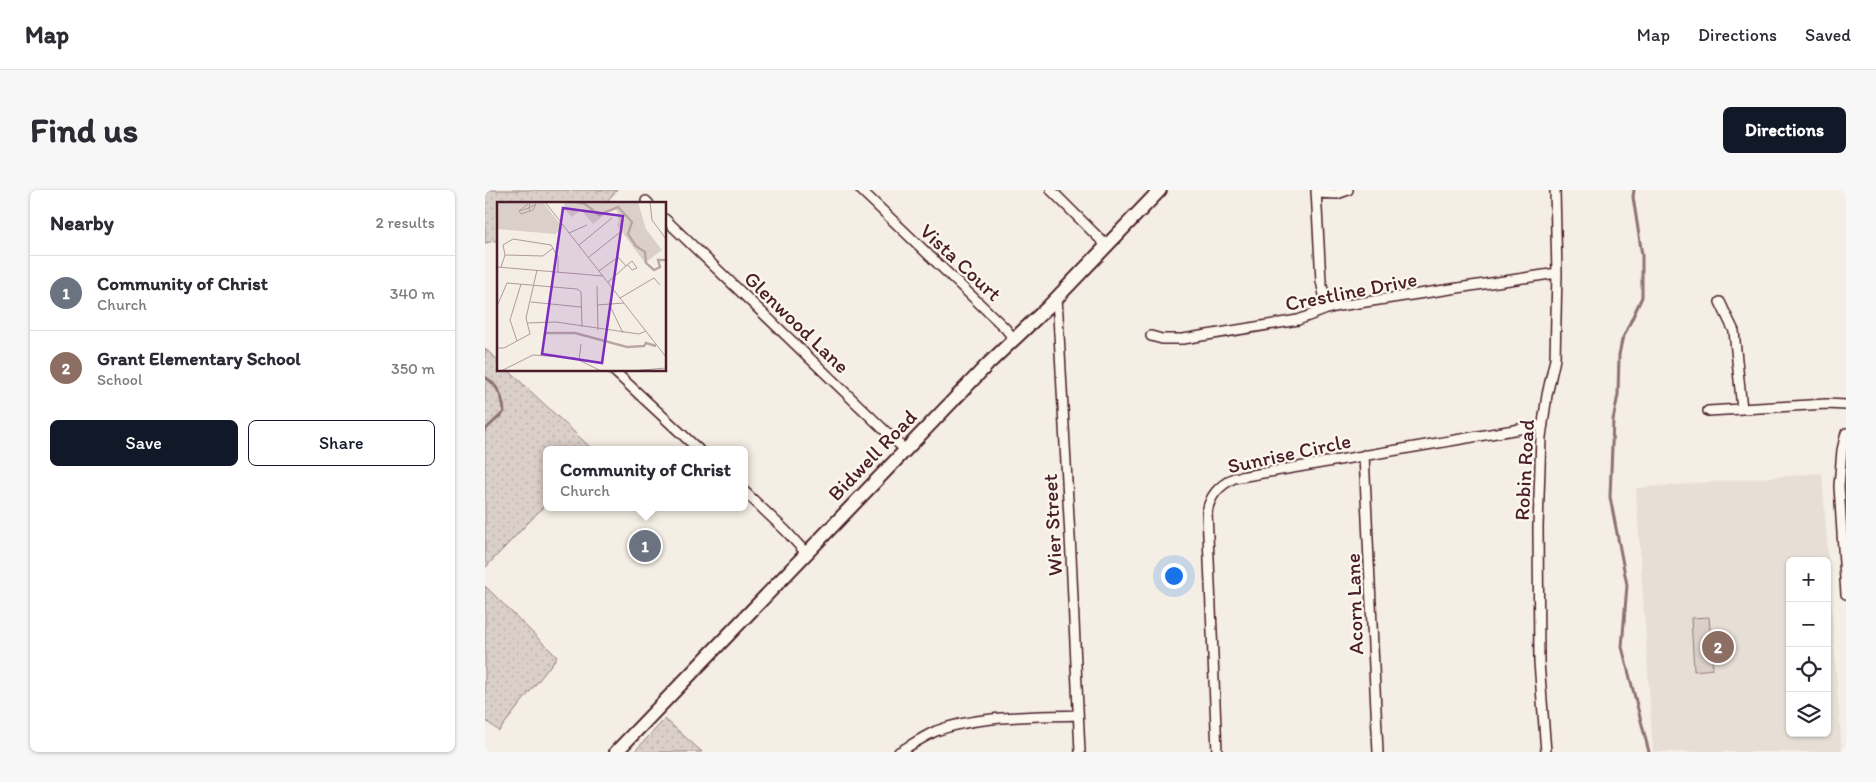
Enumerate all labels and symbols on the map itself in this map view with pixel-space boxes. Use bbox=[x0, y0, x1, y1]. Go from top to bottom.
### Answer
inset map bbox=[497, 202, 666, 371]
street label: Vista Court bbox=[915, 218, 1007, 306]
street label: Glenwood Lane bbox=[739, 266, 855, 378]
street label: Crestline Drive bbox=[1283, 266, 1419, 316]
street label: Bidwell Road bbox=[822, 404, 922, 506]
street label: Robin Road bbox=[1509, 418, 1539, 521]
street label: Sunrise Circle bbox=[1225, 428, 1353, 478]
street label: Wier Street bbox=[1037, 473, 1067, 577]
pin: 1 bbox=[629, 527, 661, 565]
street label: Acorn Lane bbox=[1340, 553, 1368, 655]
your location bbox=[1161, 563, 1187, 589]
pin: 2 bbox=[1702, 628, 1734, 666]

